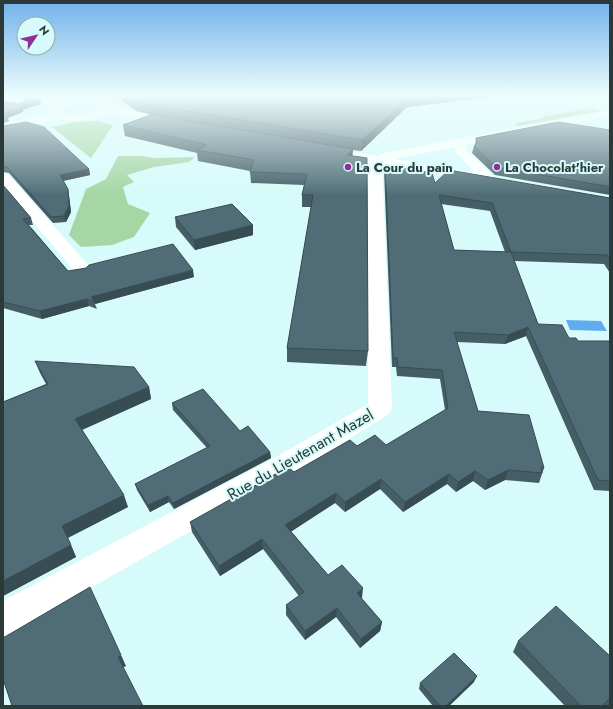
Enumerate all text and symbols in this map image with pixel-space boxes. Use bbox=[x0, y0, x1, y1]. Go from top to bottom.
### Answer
north arrow bbox=[16, 16, 56, 56]
text: N bbox=[35, 22, 53, 38]
place label: La Cour du pain bbox=[356, 158, 453, 177]
place label: La Chocolat'hier bbox=[505, 158, 604, 177]
marker: La Cour du pain bbox=[343, 162, 353, 172]
marker: La Chocolat'hier bbox=[492, 162, 502, 172]
street label: Rue du Lieutenant Mazel bbox=[223, 403, 378, 506]

